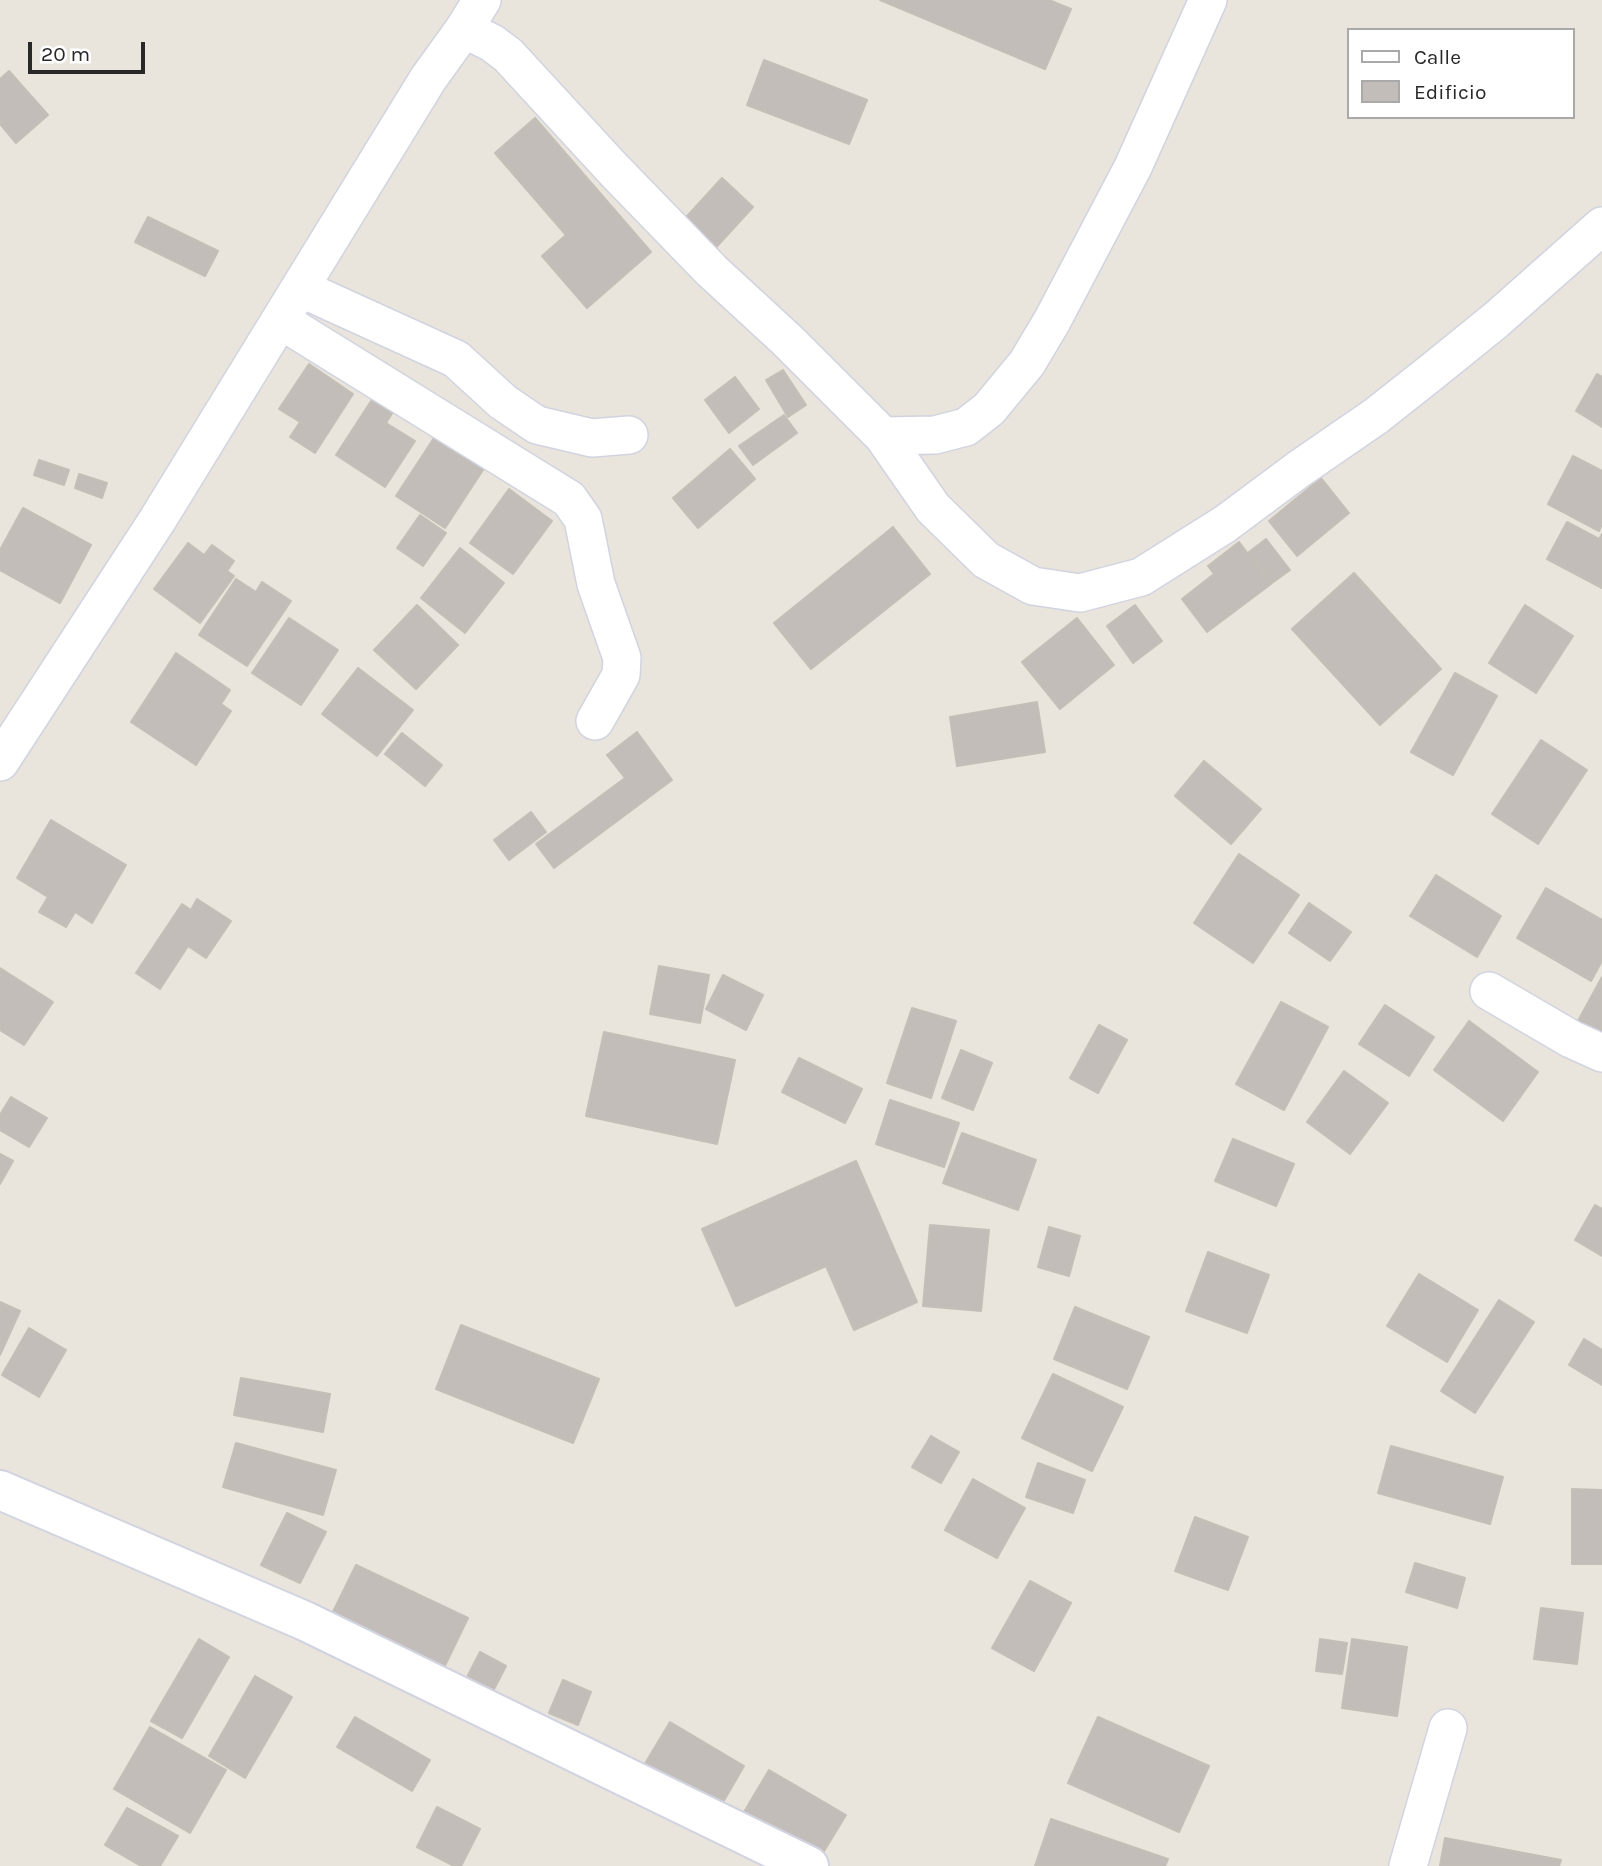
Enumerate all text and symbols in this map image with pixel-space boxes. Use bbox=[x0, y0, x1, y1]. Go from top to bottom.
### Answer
scale bar bbox=[32, 28, 149, 72]
legend bbox=[1346, 28, 1574, 119]
text: 20 m bbox=[41, 42, 90, 66]
text: Calle bbox=[1414, 45, 1461, 69]
text: Edificio bbox=[1414, 80, 1487, 104]

